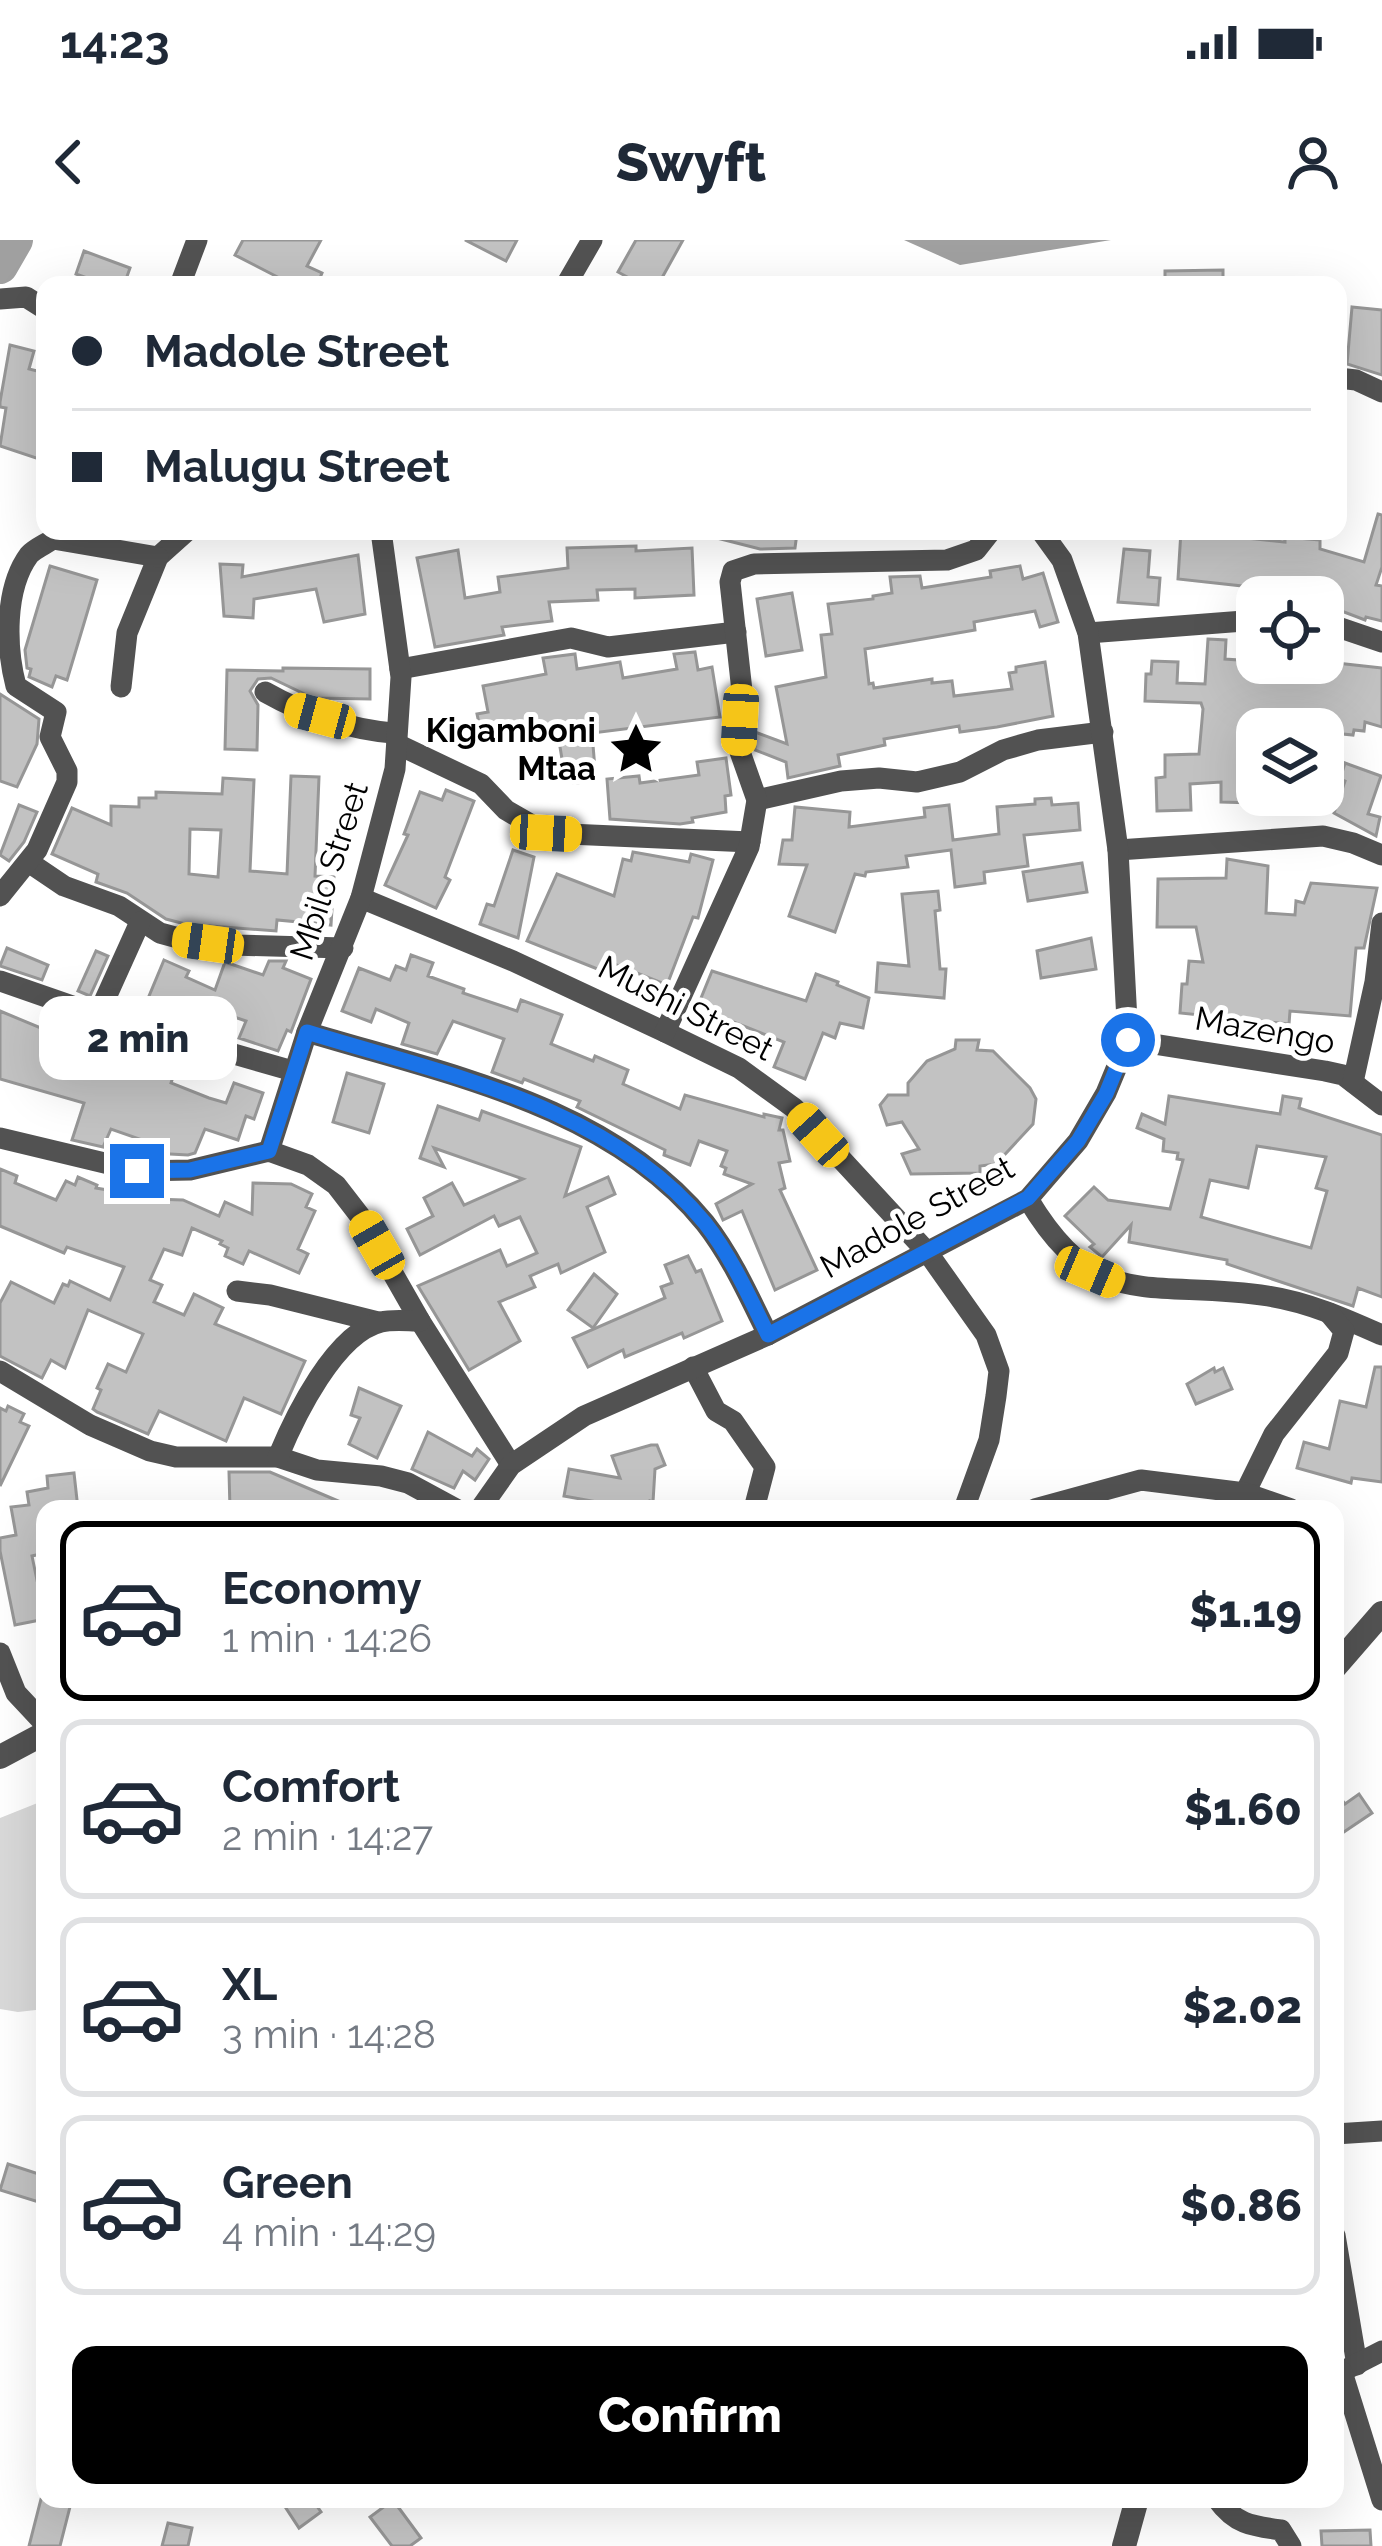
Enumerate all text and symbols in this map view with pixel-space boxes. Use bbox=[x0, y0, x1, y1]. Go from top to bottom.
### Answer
text: 14:23 bbox=[60, 16, 170, 69]
icon: back bbox=[36, 129, 102, 195]
icon: person bbox=[1280, 129, 1346, 195]
text: Swyft bbox=[616, 130, 766, 194]
text: Madole Street bbox=[144, 325, 449, 378]
text: Malugu Street bbox=[144, 440, 450, 493]
map controls bbox=[1236, 576, 1344, 816]
button: locate bbox=[1236, 576, 1344, 684]
car bbox=[720, 683, 760, 757]
car bbox=[281, 689, 359, 743]
button: layers bbox=[1236, 708, 1344, 816]
place label: Kigamboni Mtaa bbox=[426, 711, 596, 788]
place icon: Kigamboni Mtaa bbox=[607, 720, 665, 778]
street label: Mbilo Street bbox=[282, 777, 376, 965]
car bbox=[509, 813, 583, 853]
car bbox=[170, 920, 246, 966]
street label: Mushi Street bbox=[592, 947, 780, 1069]
callout: 2 min bbox=[38, 997, 236, 1081]
street label: Mazengo bbox=[1192, 999, 1338, 1061]
route start bbox=[1101, 1013, 1155, 1067]
text: 2 min bbox=[87, 1015, 189, 1061]
car bbox=[781, 1096, 855, 1174]
route end bbox=[110, 1144, 164, 1198]
street label: Madole Street bbox=[813, 1148, 1021, 1286]
car bbox=[343, 1205, 411, 1285]
car bbox=[1050, 1241, 1130, 1303]
icon: car bbox=[78, 1557, 186, 1665]
text: Economy bbox=[222, 1562, 422, 1615]
text: $1.19 bbox=[1189, 1585, 1302, 1638]
text: 1 min · 14:26 bbox=[222, 1615, 432, 1661]
icon: car bbox=[78, 1755, 186, 1863]
text: Comfort bbox=[222, 1760, 400, 1813]
text: $1.60 bbox=[1184, 1783, 1302, 1836]
text: 2 min · 14:27 bbox=[222, 1813, 433, 1859]
icon: car bbox=[78, 1953, 186, 2061]
text: XL bbox=[222, 1958, 277, 2011]
text: $2.02 bbox=[1183, 1981, 1302, 2034]
text: 3 min · 14:28 bbox=[222, 2011, 436, 2057]
icon: car bbox=[78, 2151, 186, 2259]
text: Green bbox=[222, 2156, 353, 2209]
text: $0.86 bbox=[1180, 2179, 1302, 2232]
text: 4 min · 14:29 bbox=[222, 2209, 436, 2255]
button: Confirm bbox=[72, 2346, 1308, 2484]

